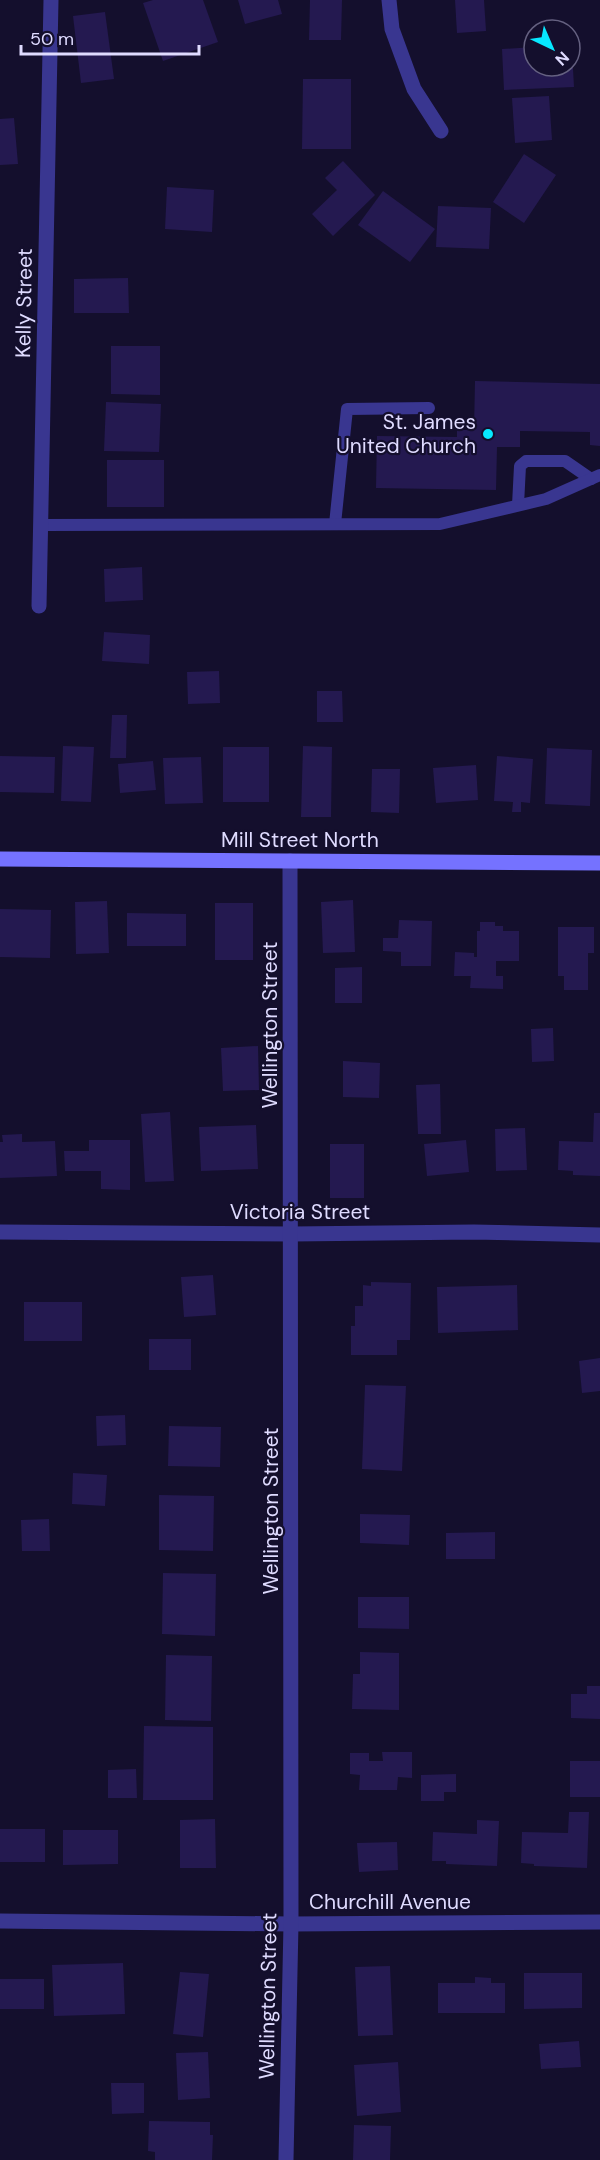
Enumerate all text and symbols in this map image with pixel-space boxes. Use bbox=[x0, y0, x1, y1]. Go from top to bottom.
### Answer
scale bar bbox=[21, 18, 200, 56]
north arrow bbox=[522, 18, 582, 78]
text: 50 m bbox=[30, 27, 74, 51]
text: N bbox=[551, 47, 574, 70]
street label: Kelly Street bbox=[9, 248, 39, 358]
place label: St. James United Church bbox=[336, 408, 476, 460]
marker: St. James United Church bbox=[481, 427, 495, 441]
street label: Mill Street North bbox=[221, 826, 379, 854]
street label: Wellington Street bbox=[256, 942, 284, 1108]
street label: Victoria Street bbox=[230, 1198, 370, 1226]
street label: Wellington Street bbox=[257, 1428, 285, 1594]
street label: Churchill Avenue bbox=[309, 1888, 471, 1916]
street label: Wellington Street bbox=[253, 1912, 283, 2080]

